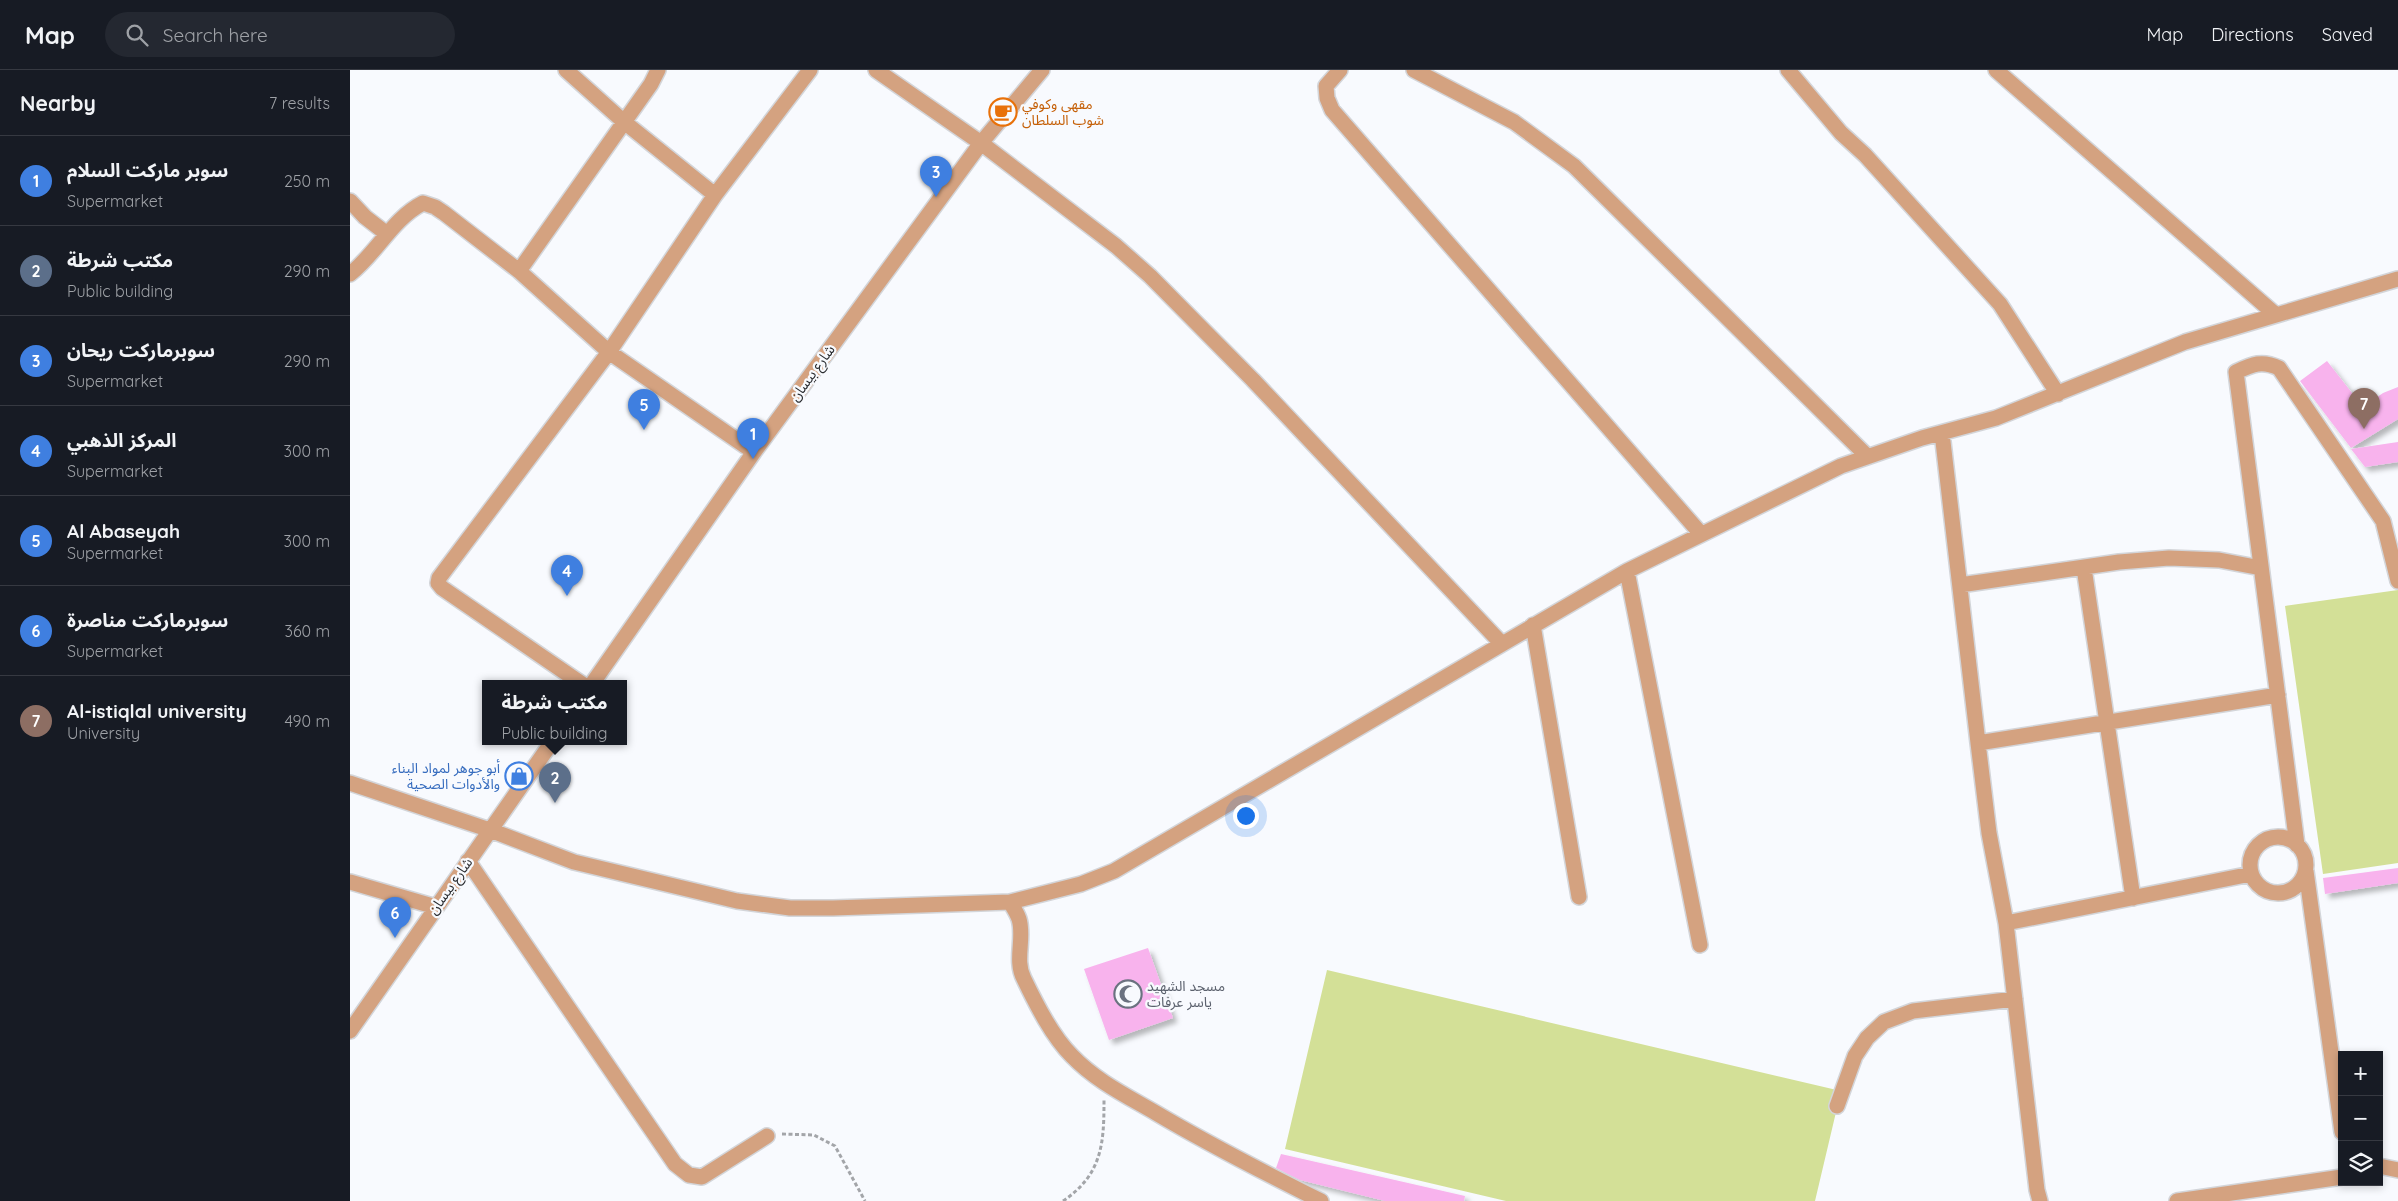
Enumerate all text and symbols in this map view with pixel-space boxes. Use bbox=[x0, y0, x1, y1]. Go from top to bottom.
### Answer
search box bbox=[105, 12, 455, 57]
text: Map bbox=[25, 20, 75, 50]
icon: search bbox=[123, 21, 151, 49]
text: Search here bbox=[163, 23, 268, 47]
text: Map bbox=[2146, 23, 2183, 46]
text: Directions bbox=[2211, 23, 2294, 46]
text: Saved bbox=[2322, 23, 2373, 46]
text: Nearby bbox=[20, 90, 96, 116]
text: 7 results bbox=[269, 93, 330, 113]
place label: مقهى وكوفي شوب السلطان bbox=[1022, 95, 1104, 129]
cafe icon: مقهى وكوفي شوب السلطان bbox=[988, 97, 1018, 127]
pin: 3 bbox=[920, 156, 952, 197]
text: سوبر ماركت السلام bbox=[67, 158, 228, 182]
text: 1 bbox=[33, 171, 39, 191]
text: 250 m bbox=[284, 171, 330, 191]
text: Supermarket bbox=[67, 191, 163, 211]
text: مكتب شرطة bbox=[67, 248, 173, 272]
text: 2 bbox=[31, 261, 41, 281]
text: 290 m bbox=[284, 261, 330, 281]
text: Public building bbox=[67, 281, 173, 301]
text: سوبرماركت ريحان bbox=[67, 338, 215, 362]
street label: شارع بيسان bbox=[785, 341, 840, 406]
text: 3 bbox=[32, 351, 40, 371]
text: 290 m bbox=[284, 351, 330, 371]
text: Supermarket bbox=[67, 371, 163, 391]
pin: 7 bbox=[2348, 388, 2380, 429]
pin: 5 bbox=[628, 389, 660, 430]
pin: 1 bbox=[737, 418, 769, 459]
text: المركز الذهبي bbox=[67, 428, 176, 452]
text: 4 bbox=[31, 441, 41, 461]
text: 300 m bbox=[284, 441, 330, 461]
text: Supermarket bbox=[67, 461, 163, 481]
text: Al Abaseyah bbox=[67, 519, 180, 543]
text: 5 bbox=[31, 531, 41, 551]
text: 300 m bbox=[284, 531, 330, 551]
text: Supermarket bbox=[67, 543, 163, 563]
pin: 4 bbox=[551, 555, 583, 596]
text: سوبرماركت مناصرة bbox=[67, 608, 228, 632]
text: 6 bbox=[32, 621, 40, 641]
text: 360 m bbox=[285, 621, 330, 641]
text: Supermarket bbox=[67, 641, 163, 661]
popup bbox=[482, 680, 627, 745]
text: مكتب شرطة bbox=[501, 690, 608, 714]
text: Al-istiqlal university bbox=[67, 699, 247, 723]
text: 7 bbox=[32, 711, 40, 731]
text: 490 m bbox=[284, 711, 330, 731]
text: University bbox=[67, 723, 140, 743]
text: Public building bbox=[501, 723, 608, 743]
place label: أبو جوهر لمواد البناء والأدوات الصحية bbox=[392, 759, 500, 793]
shop icon: أبو جوهر لمواد البناء والأدوات الصحية bbox=[504, 761, 534, 791]
pin: 2 bbox=[539, 762, 571, 803]
your location bbox=[1233, 803, 1259, 829]
street label: شارع بيسان bbox=[424, 854, 478, 919]
pin: 6 bbox=[379, 897, 411, 938]
place label: مسجد الشهيد ياسر عرفات bbox=[1147, 977, 1225, 1011]
mosque icon: مسجد الشهيد ياسر عرفات bbox=[1113, 979, 1143, 1009]
map controls bbox=[2338, 1051, 2383, 1186]
button: + bbox=[2338, 1051, 2383, 1096]
button: − bbox=[2338, 1096, 2383, 1141]
button: layers bbox=[2338, 1141, 2383, 1186]

